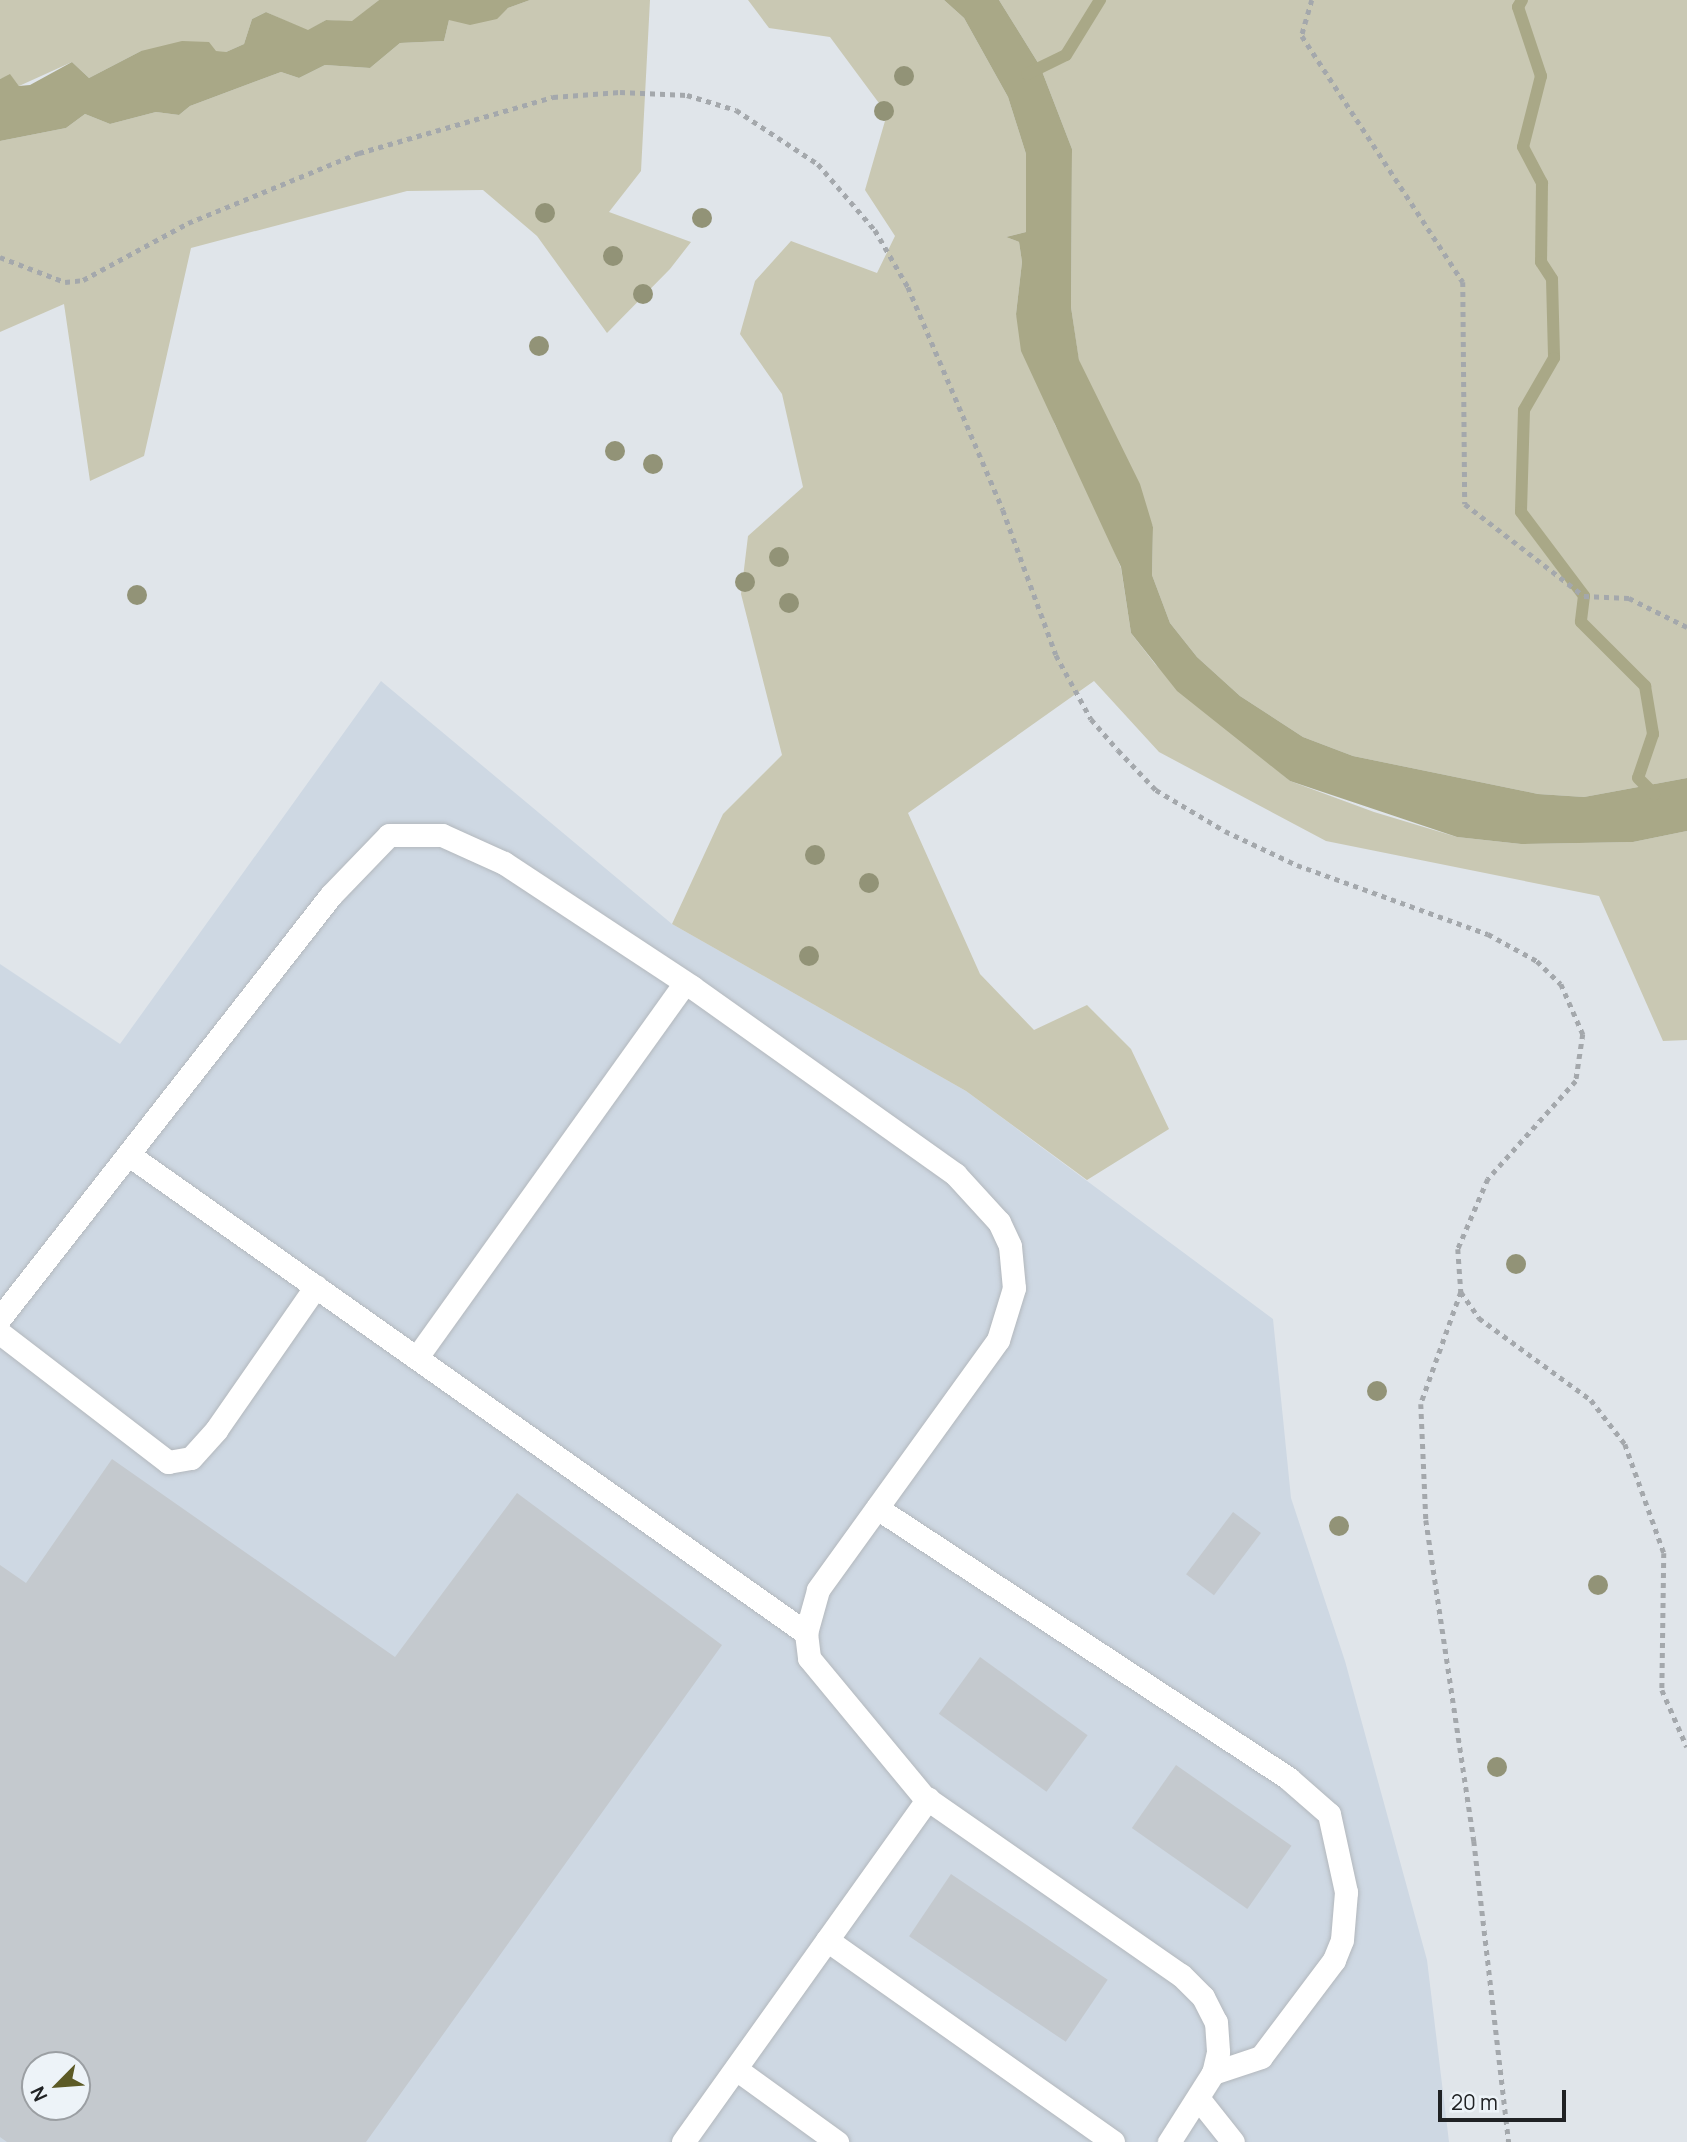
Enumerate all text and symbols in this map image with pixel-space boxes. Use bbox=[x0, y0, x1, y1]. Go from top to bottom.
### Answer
north arrow bbox=[21, 2051, 91, 2121]
scale bar bbox=[1442, 2076, 1570, 2120]
text: N bbox=[24, 2082, 53, 2106]
text: 20 m bbox=[1451, 2088, 1498, 2116]

